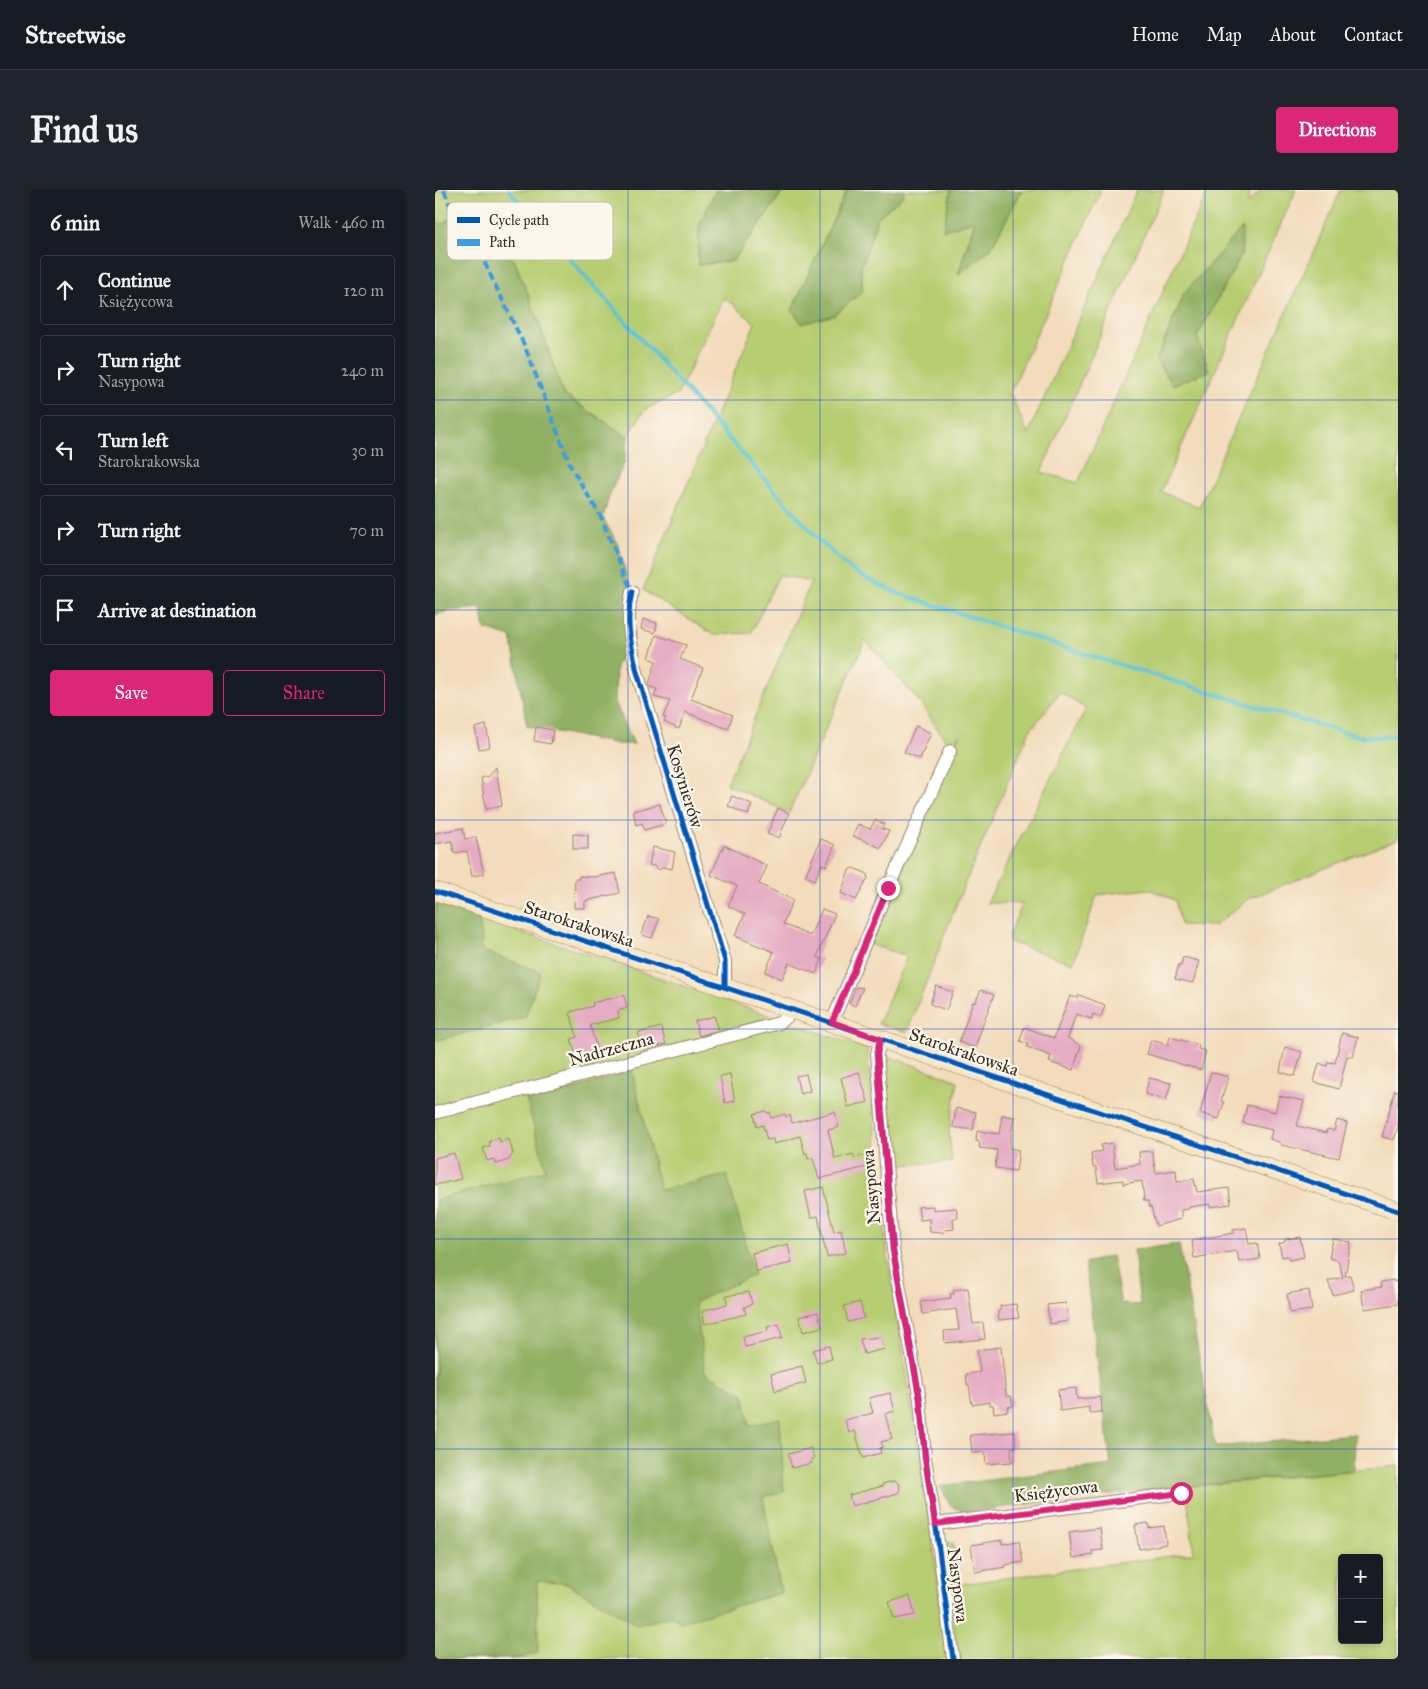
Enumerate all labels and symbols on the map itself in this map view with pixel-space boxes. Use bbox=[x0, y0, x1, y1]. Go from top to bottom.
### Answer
legend bbox=[447, 202, 613, 260]
text: Cycle path bbox=[489, 212, 549, 229]
text: Path bbox=[489, 234, 516, 251]
street label: Kosynierów bbox=[662, 741, 708, 831]
route end bbox=[877, 877, 900, 900]
street label: Starokrakowska bbox=[521, 896, 637, 952]
street label: Starokrakowska bbox=[906, 1023, 1022, 1081]
street label: Nadrzeczna bbox=[566, 1027, 656, 1071]
street label: Nasypowa bbox=[857, 1148, 885, 1225]
street label: Księżycowa bbox=[1013, 1475, 1100, 1507]
route start bbox=[1170, 1482, 1193, 1505]
street label: Nasypowa bbox=[943, 1546, 974, 1624]

